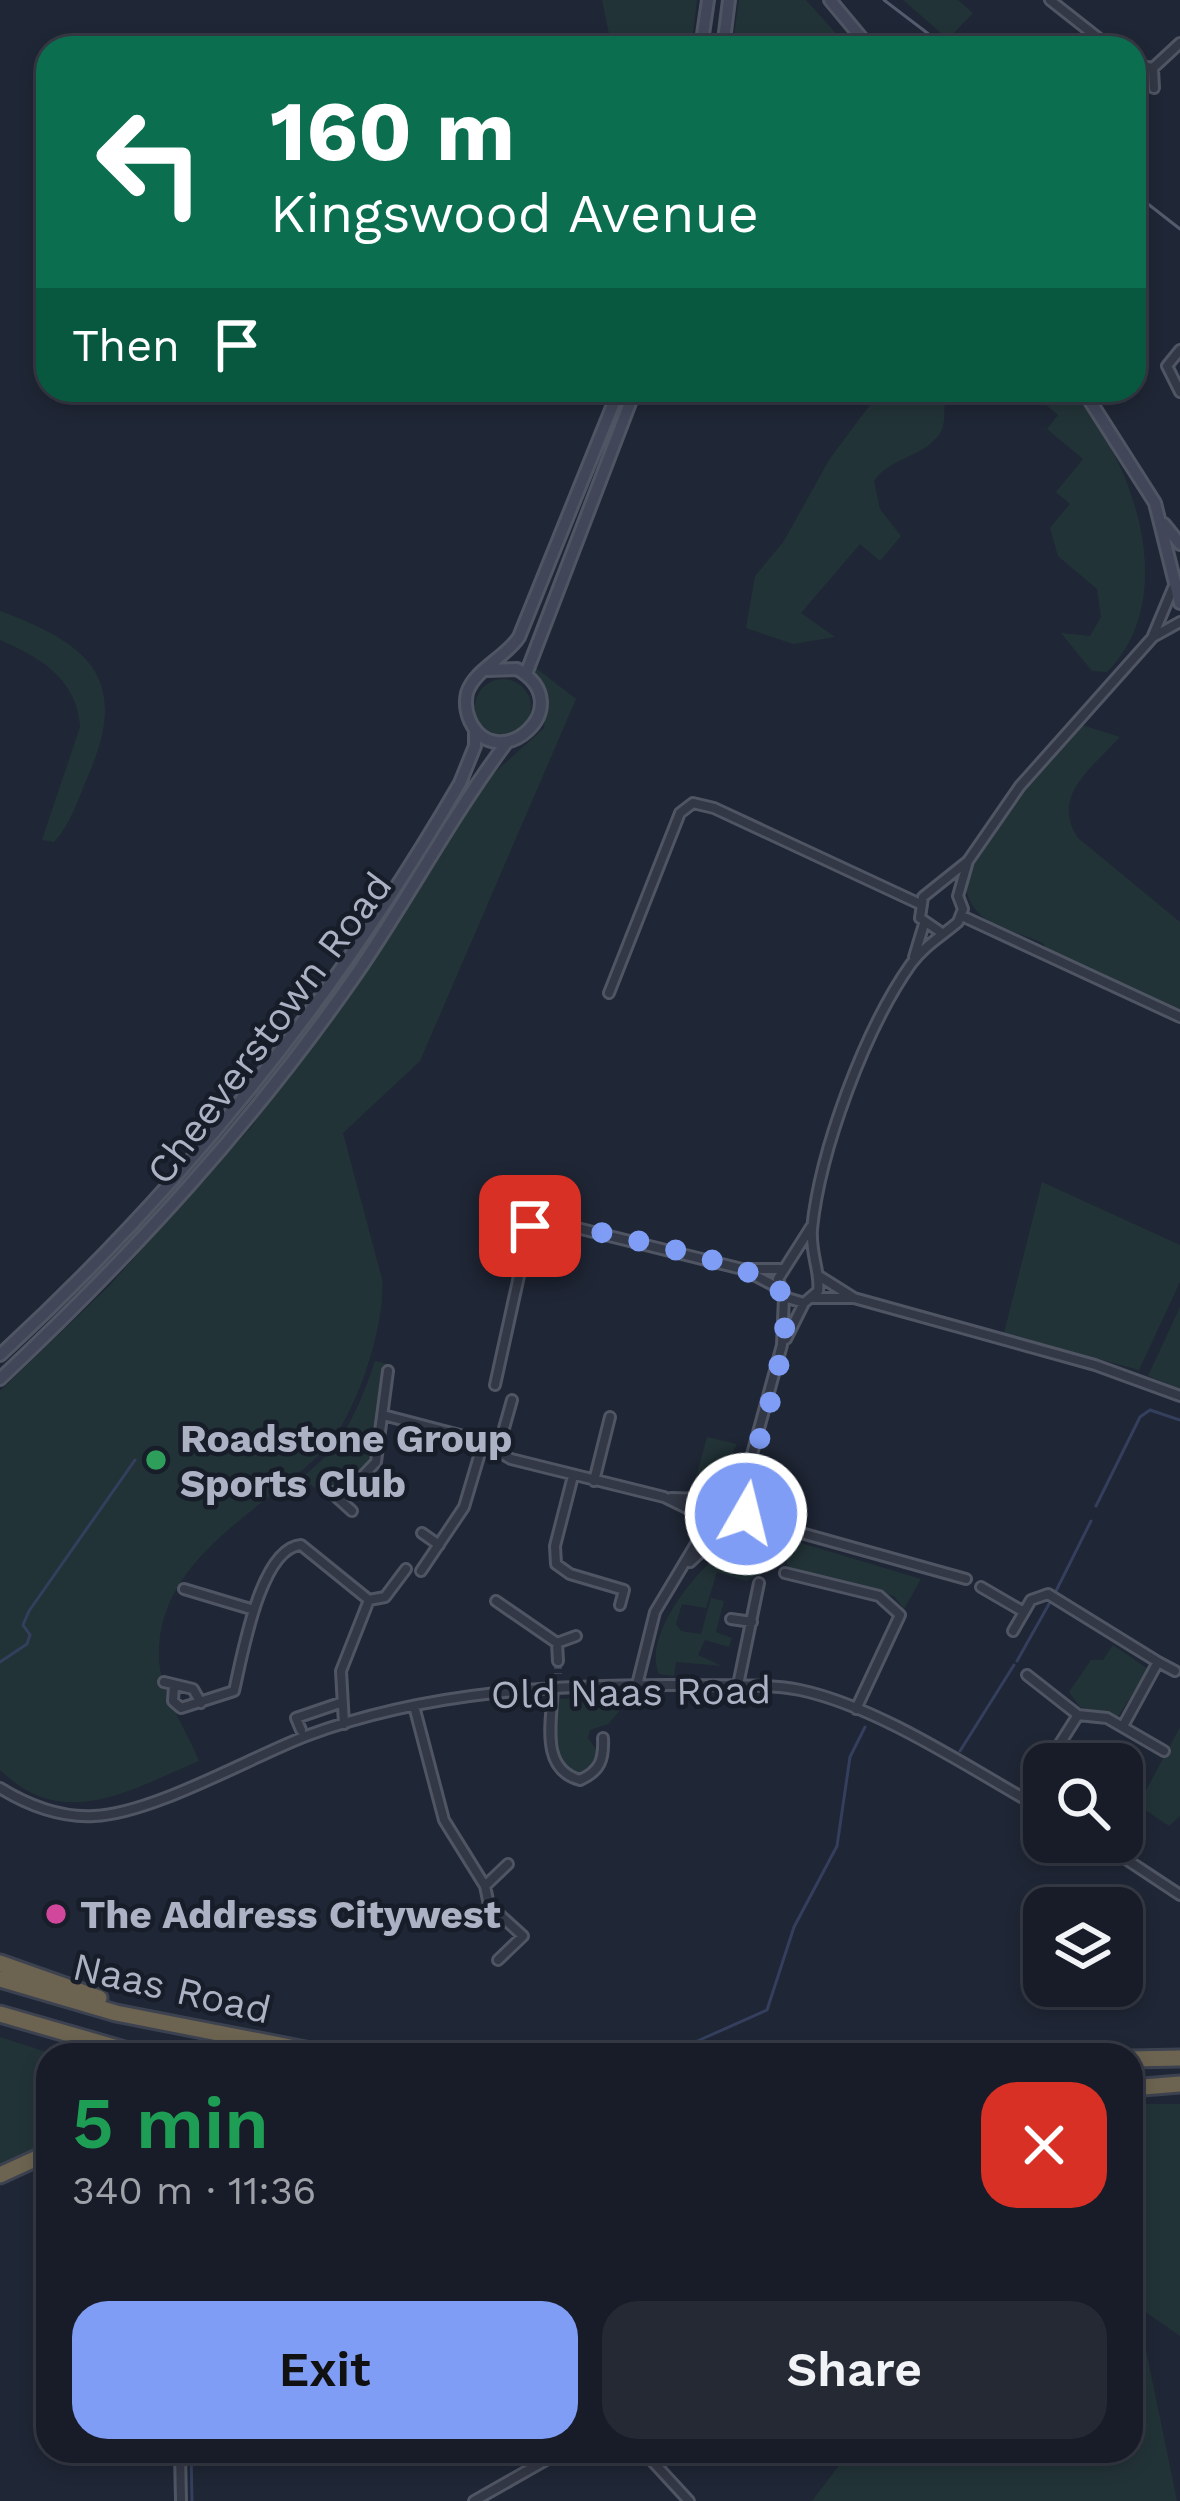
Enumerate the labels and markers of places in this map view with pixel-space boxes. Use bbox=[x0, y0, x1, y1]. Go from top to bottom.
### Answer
pin bbox=[479, 1175, 581, 1277]
place label: Roadstone Group Sports Club bbox=[180, 1416, 512, 1506]
marker: Roadstone Group Sports Club bbox=[143, 1447, 169, 1473]
place label: The Address Citywest bbox=[80, 1892, 501, 1937]
marker: The Address Citywest bbox=[43, 1901, 69, 1927]

